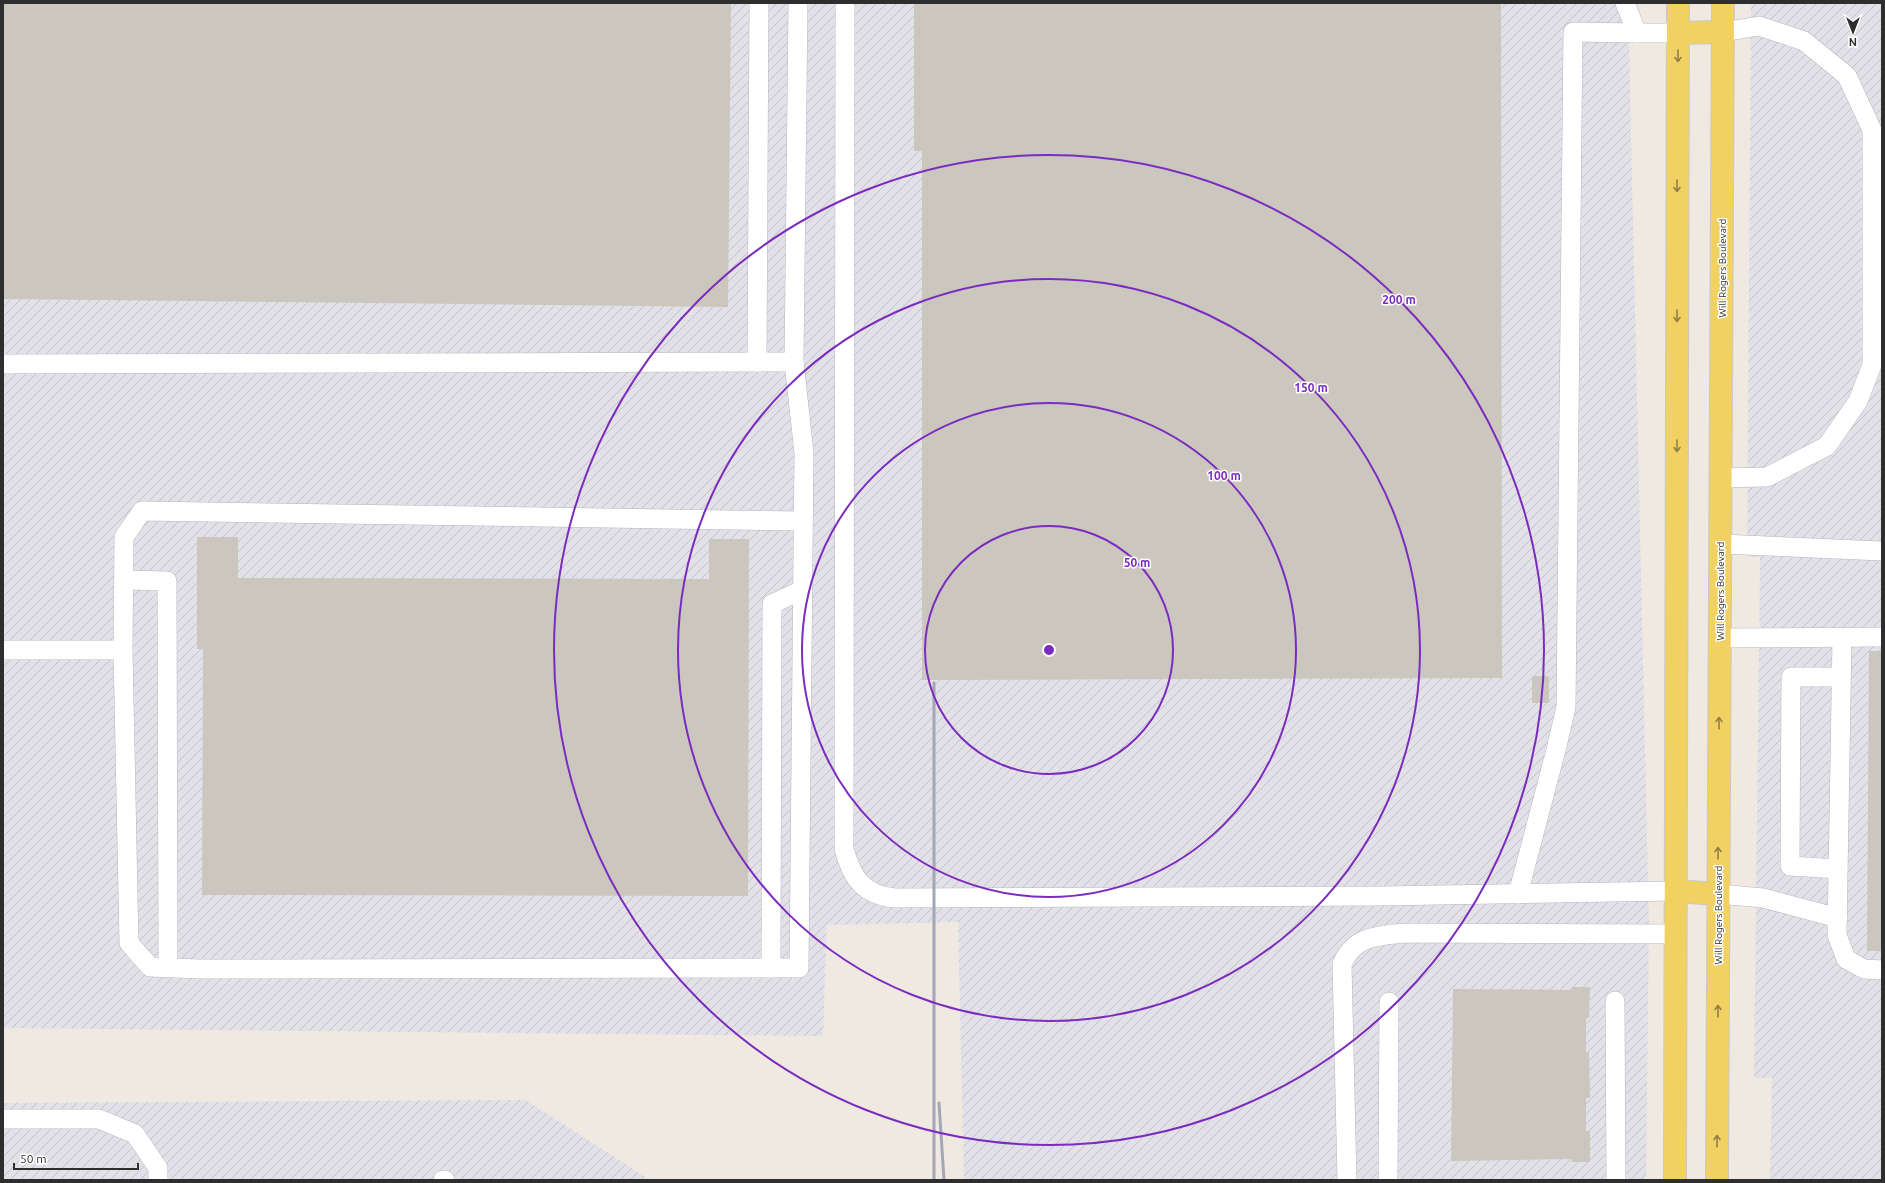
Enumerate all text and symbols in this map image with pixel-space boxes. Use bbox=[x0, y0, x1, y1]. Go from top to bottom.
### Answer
north arrow bbox=[1833, 12, 1873, 52]
text: N bbox=[1849, 36, 1857, 48]
one-way arrow bbox=[1674, 49, 1682, 62]
one-way arrow bbox=[1673, 179, 1681, 192]
street label: Will Rogers Boulevard bbox=[1717, 218, 1728, 317]
text: 200 m bbox=[1382, 293, 1416, 306]
one-way arrow bbox=[1673, 309, 1681, 322]
text: 150 m bbox=[1294, 381, 1328, 394]
one-way arrow bbox=[1673, 439, 1681, 452]
text: 100 m bbox=[1207, 469, 1241, 482]
street label: Will Rogers Boulevard bbox=[1715, 541, 1726, 640]
text: 50 m bbox=[1124, 556, 1150, 569]
centre of rings bbox=[1042, 643, 1056, 657]
one-way arrow bbox=[1715, 717, 1723, 730]
one-way arrow bbox=[1714, 847, 1722, 860]
street label: Will Rogers Boulevard bbox=[1713, 865, 1724, 964]
one-way arrow bbox=[1714, 1005, 1722, 1018]
one-way arrow bbox=[1713, 1135, 1721, 1148]
scale bar bbox=[14, 1145, 138, 1171]
text: 50 m bbox=[20, 1152, 47, 1165]

